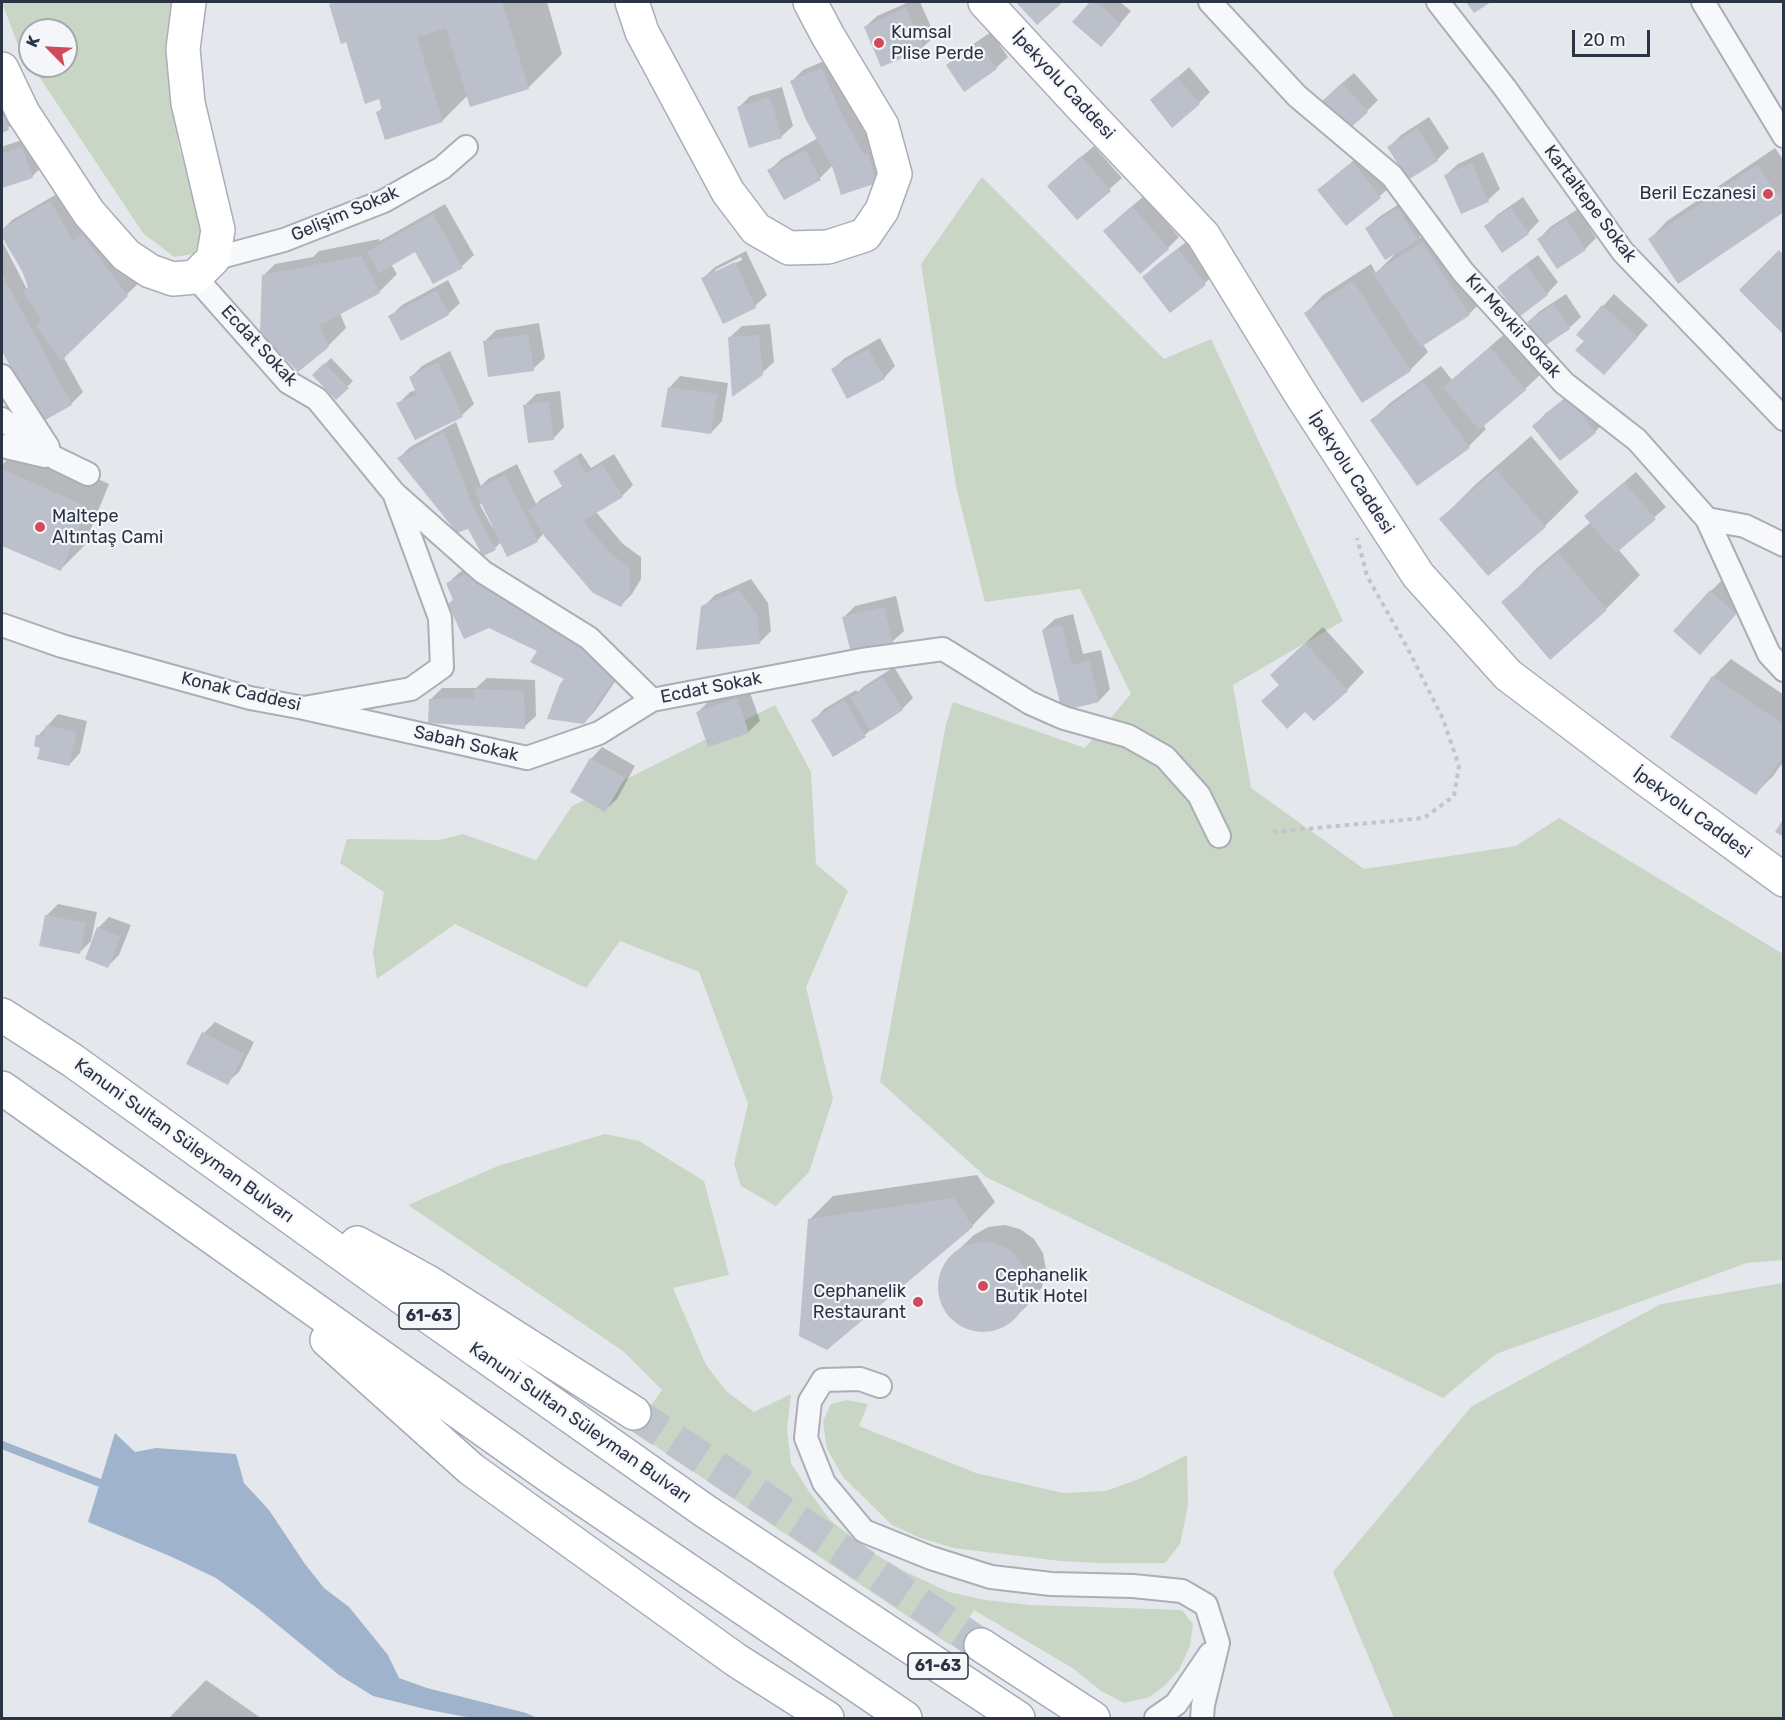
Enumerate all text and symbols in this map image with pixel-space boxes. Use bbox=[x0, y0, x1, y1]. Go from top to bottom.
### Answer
north arrow bbox=[18, 18, 78, 78]
scale bar bbox=[1575, 18, 1653, 56]
place label: Kumsal Plise Perde bbox=[891, 22, 984, 64]
street label: İpekyolu Caddesi bbox=[1007, 26, 1119, 144]
text: 20 m bbox=[1583, 29, 1625, 51]
text: K bbox=[22, 33, 44, 50]
marker: Kumsal Plise Perde bbox=[872, 36, 886, 50]
street label: Kartaltepe Sokak bbox=[1539, 141, 1641, 267]
street label: Gelişim Sokak bbox=[288, 182, 402, 246]
place label: Beril Eczanesi bbox=[1640, 183, 1756, 205]
marker: Beril Eczanesi bbox=[1761, 187, 1775, 201]
street label: Kır Mevkii Sokak bbox=[1461, 269, 1565, 383]
street label: Ecdat Sokak bbox=[216, 301, 302, 391]
street label: İpekyolu Caddesi bbox=[1303, 408, 1399, 538]
place label: Maltepe Altıntaş Cami bbox=[52, 506, 163, 548]
marker: Maltepe Altıntaş Cami bbox=[33, 520, 47, 534]
street label: Konak Caddesi bbox=[179, 668, 303, 716]
street label: Ecdat Sokak bbox=[659, 668, 763, 708]
street label: Sabah Sokak bbox=[411, 721, 521, 767]
street label: İpekyolu Caddesi bbox=[1628, 763, 1756, 863]
street label: Kanuni Sultan Süleyman Bulvarı bbox=[70, 1054, 298, 1228]
place label: Cephanelik Butik Hotel bbox=[995, 1265, 1088, 1308]
marker: Cephanelik Butik Hotel bbox=[976, 1279, 990, 1293]
place label: Cephanelik Restaurant bbox=[813, 1281, 906, 1324]
marker: Cephanelik Restaurant bbox=[911, 1295, 925, 1309]
road number: 61-63 bbox=[399, 1303, 459, 1329]
street label: Kanuni Sultan Süleyman Bulvarı bbox=[465, 1338, 695, 1508]
road number: 61-63 bbox=[908, 1653, 968, 1679]

